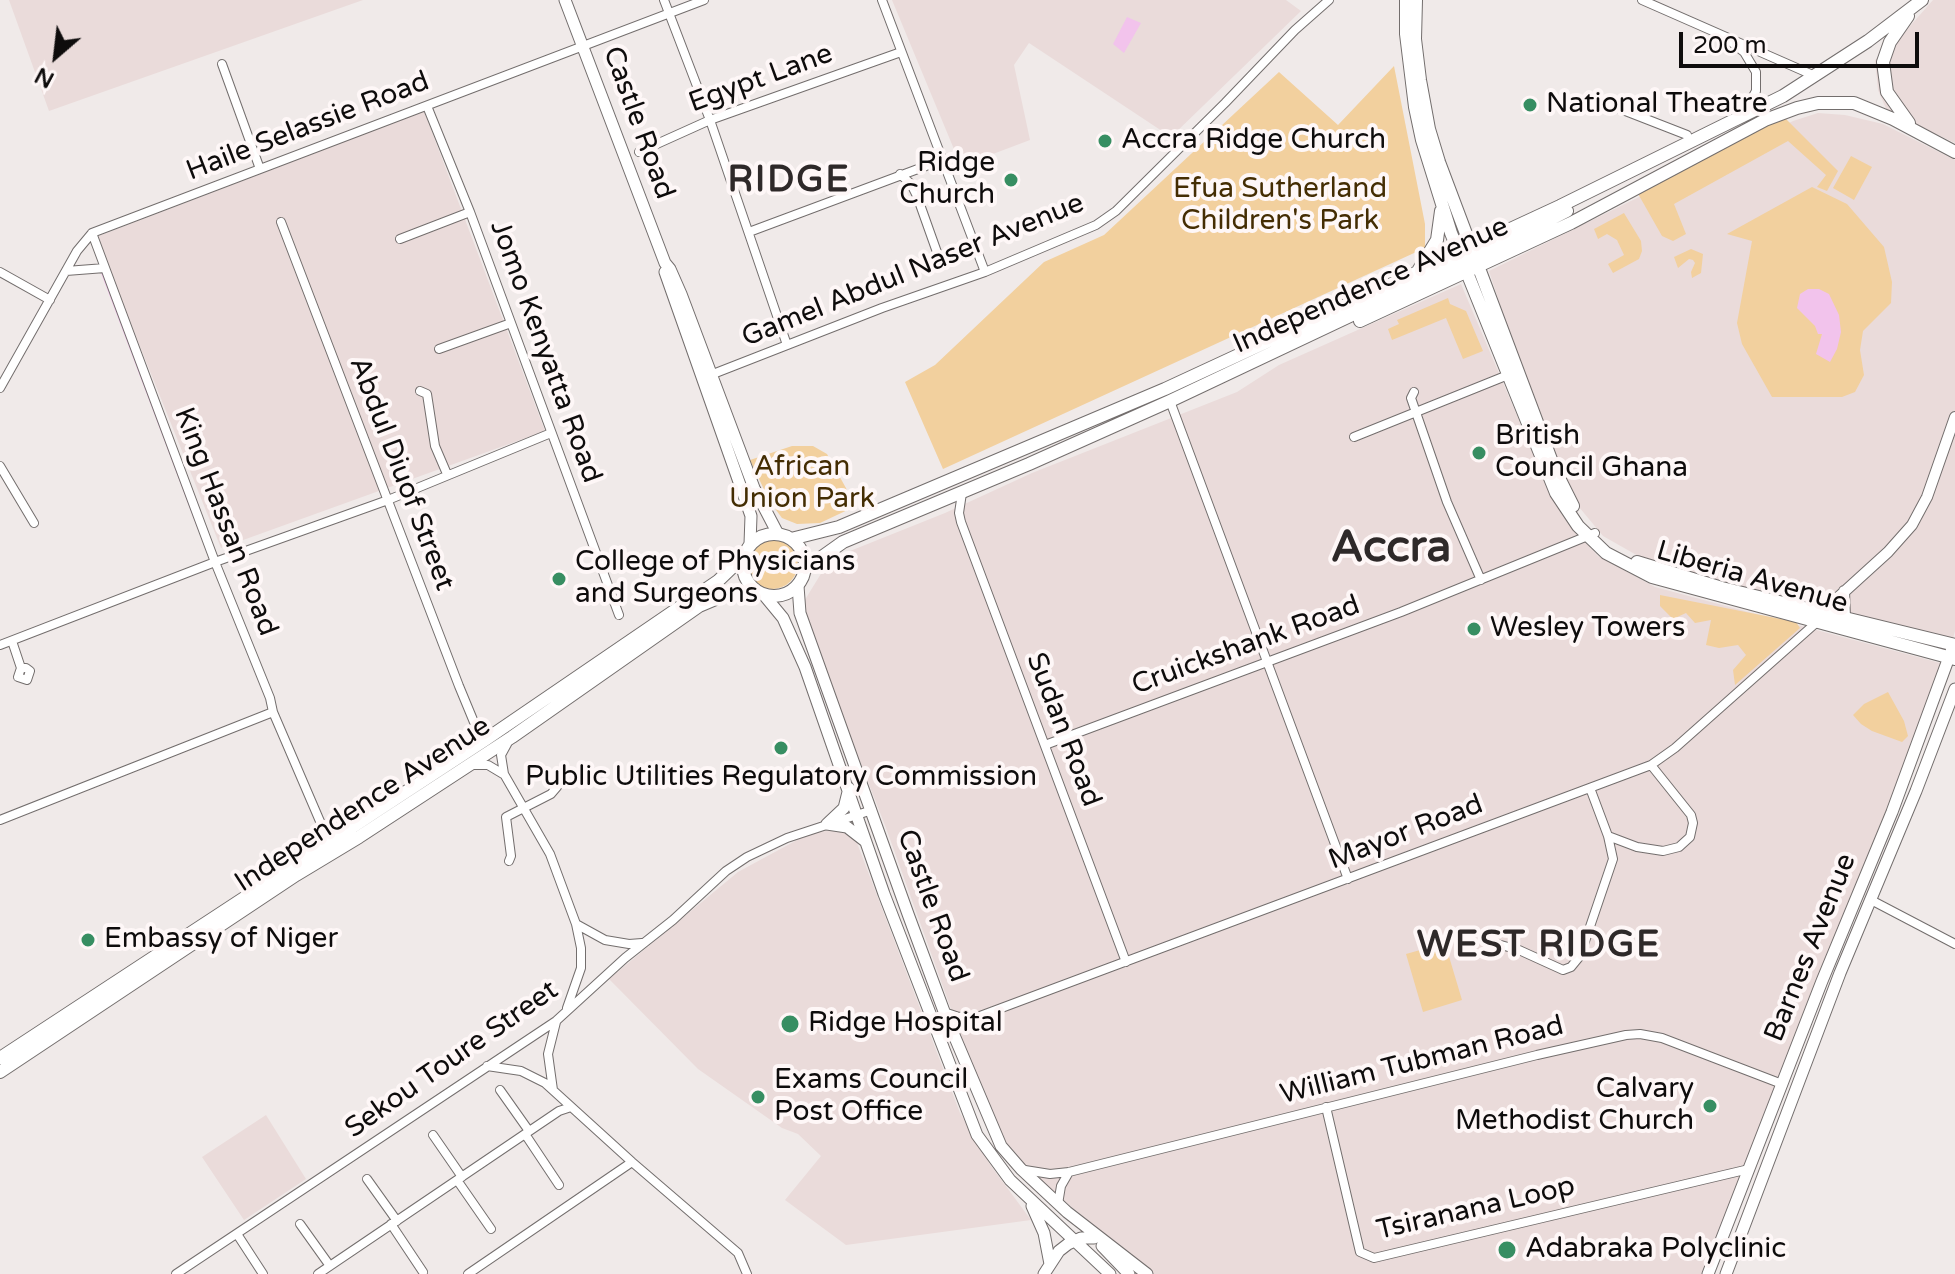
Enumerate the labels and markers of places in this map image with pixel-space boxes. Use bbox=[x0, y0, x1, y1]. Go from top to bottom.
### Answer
place label: National Theatre bbox=[1546, 88, 1768, 122]
marker: National Theatre bbox=[1521, 96, 1539, 114]
place label: Accra Ridge Church bbox=[1121, 124, 1386, 158]
marker: Accra Ridge Church bbox=[1096, 132, 1114, 150]
place label: Ridge Church bbox=[899, 147, 995, 213]
marker: Ridge Church bbox=[1002, 171, 1020, 189]
place label: British Council Ghana bbox=[1495, 420, 1688, 486]
marker: British Council Ghana bbox=[1470, 444, 1488, 462]
place label: College of Physicians and Surgeons bbox=[575, 546, 856, 612]
marker: College of Physicians and Surgeons bbox=[550, 570, 568, 588]
place label: Wesley Towers bbox=[1490, 612, 1685, 646]
marker: Wesley Towers bbox=[1465, 620, 1483, 638]
marker: Public Utilities Regulatory Commission bbox=[772, 739, 790, 757]
place label: Public Utilities Regulatory Commission bbox=[525, 761, 1037, 795]
place label: Embassy of Niger bbox=[104, 923, 338, 957]
marker: Embassy of Niger bbox=[79, 931, 97, 949]
place label: Ridge Hospital bbox=[808, 1007, 1003, 1041]
marker: Ridge Hospital bbox=[779, 1013, 801, 1035]
place label: Exams Council Post Office bbox=[774, 1064, 968, 1130]
place label: Calvary Methodist Church bbox=[1455, 1073, 1694, 1139]
marker: Exams Council Post Office bbox=[749, 1088, 767, 1106]
marker: Calvary Methodist Church bbox=[1701, 1097, 1719, 1115]
place label: Adabraka Polyclinic bbox=[1525, 1233, 1786, 1267]
marker: Adabraka Polyclinic bbox=[1496, 1239, 1518, 1261]

